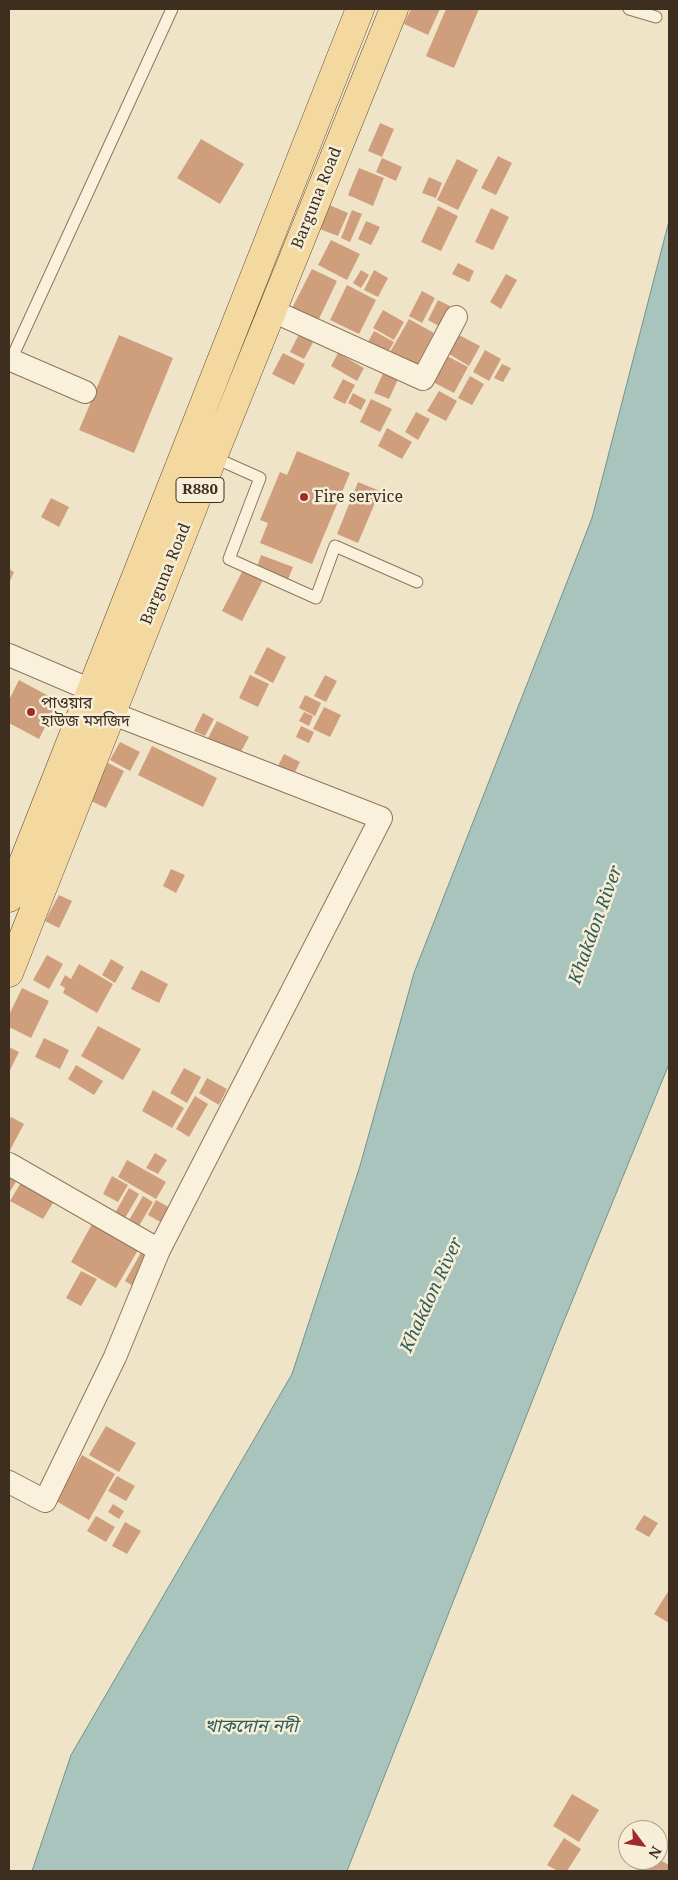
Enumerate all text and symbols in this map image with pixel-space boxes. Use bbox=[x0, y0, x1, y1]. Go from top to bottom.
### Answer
street label: Barguna Road bbox=[288, 144, 346, 252]
road number: R880 bbox=[176, 478, 224, 502]
place label: Fire service bbox=[314, 487, 403, 507]
marker: Fire service bbox=[298, 491, 310, 503]
street label: Barguna Road bbox=[137, 520, 195, 628]
place label: পাওয়ার হাউজ মসজিদ bbox=[41, 693, 130, 731]
marker: পাওয়ার হাউজ মসজিদ bbox=[25, 706, 37, 718]
water label: Khakdon River bbox=[565, 863, 627, 987]
water label: Khakdon River bbox=[396, 1234, 468, 1356]
water label: খাকদোন নদী bbox=[204, 1716, 298, 1738]
north arrow bbox=[618, 1820, 668, 1870]
text: N bbox=[644, 1843, 666, 1862]

